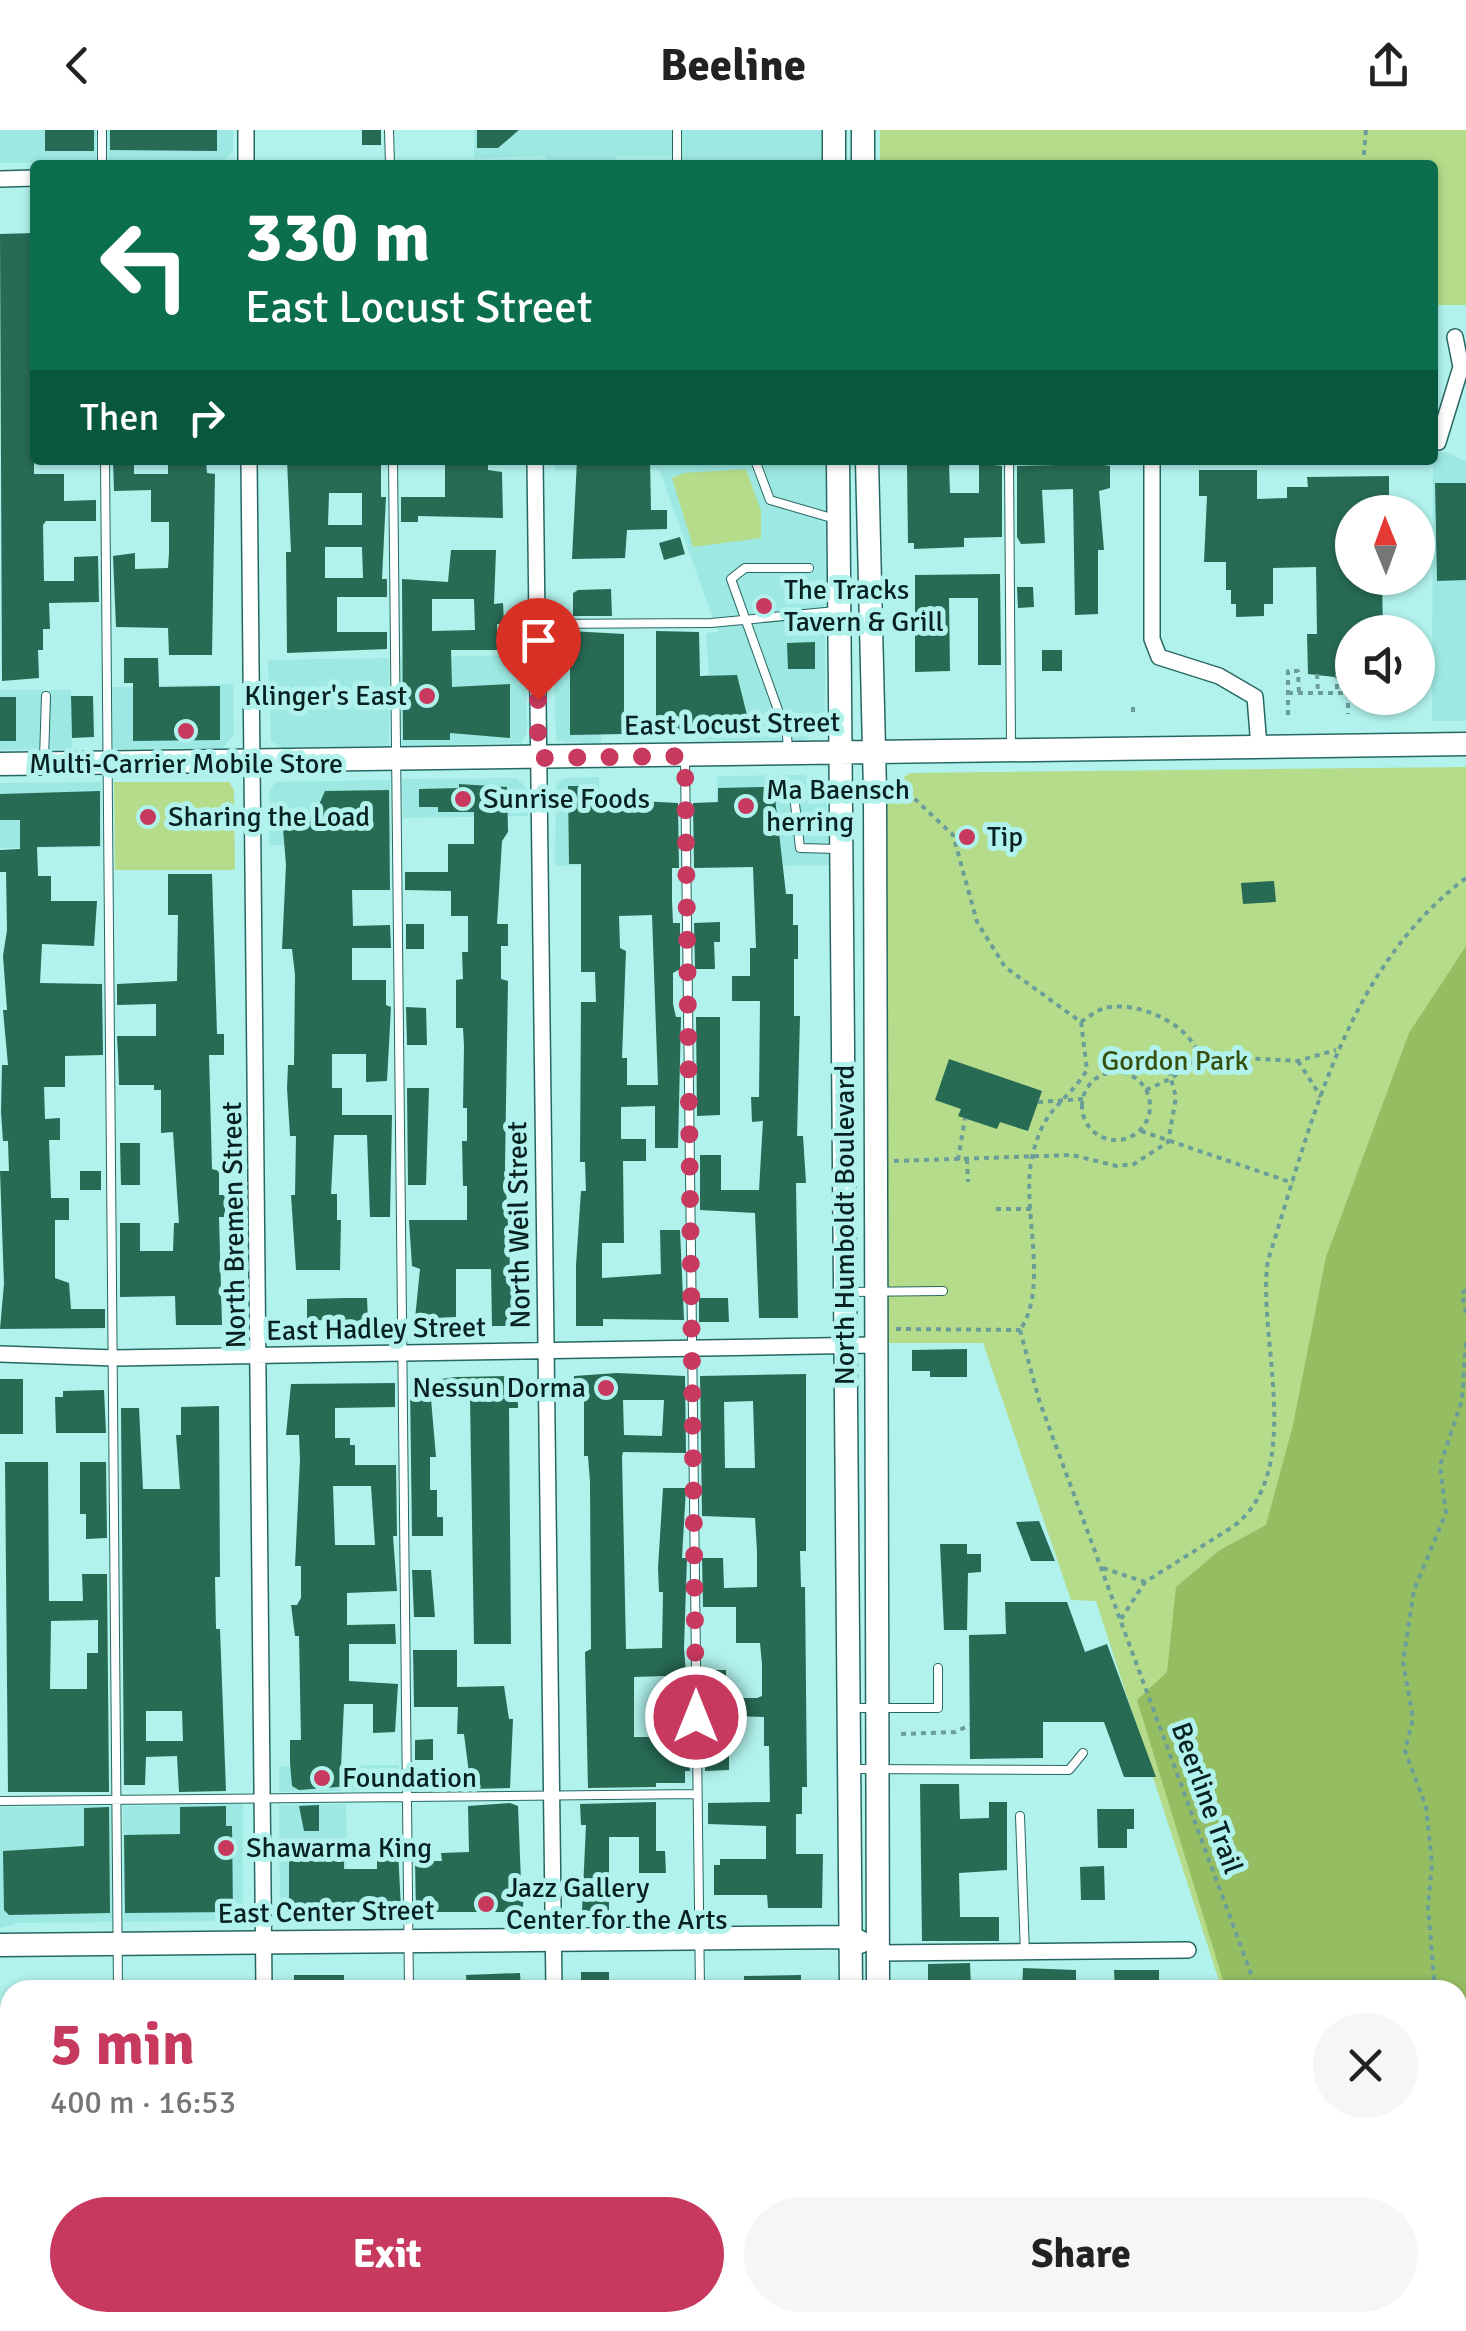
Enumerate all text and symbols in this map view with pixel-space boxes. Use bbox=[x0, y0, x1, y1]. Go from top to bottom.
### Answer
icon: back bbox=[50, 38, 105, 93]
text: Beeline bbox=[660, 38, 806, 93]
icon: share bbox=[1361, 38, 1416, 93]
text: 330 m bbox=[245, 194, 430, 280]
icon: left bbox=[80, 200, 210, 330]
text: East Locust Street bbox=[245, 280, 592, 335]
icon: right bbox=[179, 390, 234, 445]
text: Then bbox=[80, 394, 159, 441]
north arrow bbox=[1335, 495, 1435, 595]
map controls bbox=[1335, 495, 1435, 715]
place label: The Tracks Tavern & Grill bbox=[784, 573, 944, 639]
marker: The Tracks Tavern & Grill bbox=[753, 595, 775, 617]
pin bbox=[496, 598, 581, 701]
icon: arrive bbox=[511, 613, 566, 668]
button: sound bbox=[1335, 615, 1435, 715]
place label: Klinger's East bbox=[244, 679, 407, 713]
marker: Klinger's East bbox=[416, 685, 438, 707]
street label: East Locust Street bbox=[624, 705, 841, 743]
marker: Multi-Carrier Mobile Store bbox=[175, 720, 197, 742]
place label: Multi-Carrier Mobile Store bbox=[29, 747, 343, 781]
place label: Ma Baensch herring bbox=[766, 773, 910, 839]
place label: Sunrise Foods bbox=[483, 782, 650, 816]
marker: Sunrise Foods bbox=[452, 788, 474, 810]
marker: Ma Baensch herring bbox=[735, 795, 757, 817]
place label: Sharing the Load bbox=[168, 800, 370, 834]
marker: Sharing the Load bbox=[137, 806, 159, 828]
place label: Tip bbox=[987, 820, 1023, 854]
marker: Tip bbox=[956, 826, 978, 848]
park label: Gordon Park bbox=[1101, 1044, 1249, 1078]
street label: North Humboldt Boulevard bbox=[828, 1065, 862, 1385]
street label: North Bremen Street bbox=[215, 1101, 253, 1349]
street label: North Weil Street bbox=[500, 1121, 538, 1329]
street label: East Hadley Street bbox=[266, 1310, 486, 1348]
place label: Nessun Dorma bbox=[412, 1371, 586, 1405]
marker: Nessun Dorma bbox=[595, 1377, 617, 1399]
position arrow bbox=[644, 1665, 748, 1769]
street label: Beerline Trail bbox=[1164, 1717, 1250, 1879]
place label: Foundation bbox=[342, 1761, 477, 1795]
marker: Foundation bbox=[311, 1767, 333, 1789]
place label: Shawarma King bbox=[246, 1831, 432, 1865]
marker: Shawarma King bbox=[215, 1837, 237, 1859]
place label: Jazz Gallery Center for the Arts bbox=[506, 1871, 727, 1937]
street label: East Center Street bbox=[217, 1893, 435, 1931]
marker: Jazz Gallery Center for the Arts bbox=[475, 1893, 497, 1915]
text: 5 min bbox=[50, 2008, 195, 2082]
button: close bbox=[1313, 2013, 1418, 2118]
text: 400 m · 16:53 bbox=[50, 2083, 236, 2122]
button: Exit bbox=[50, 2197, 724, 2312]
button: Share bbox=[744, 2197, 1418, 2312]

